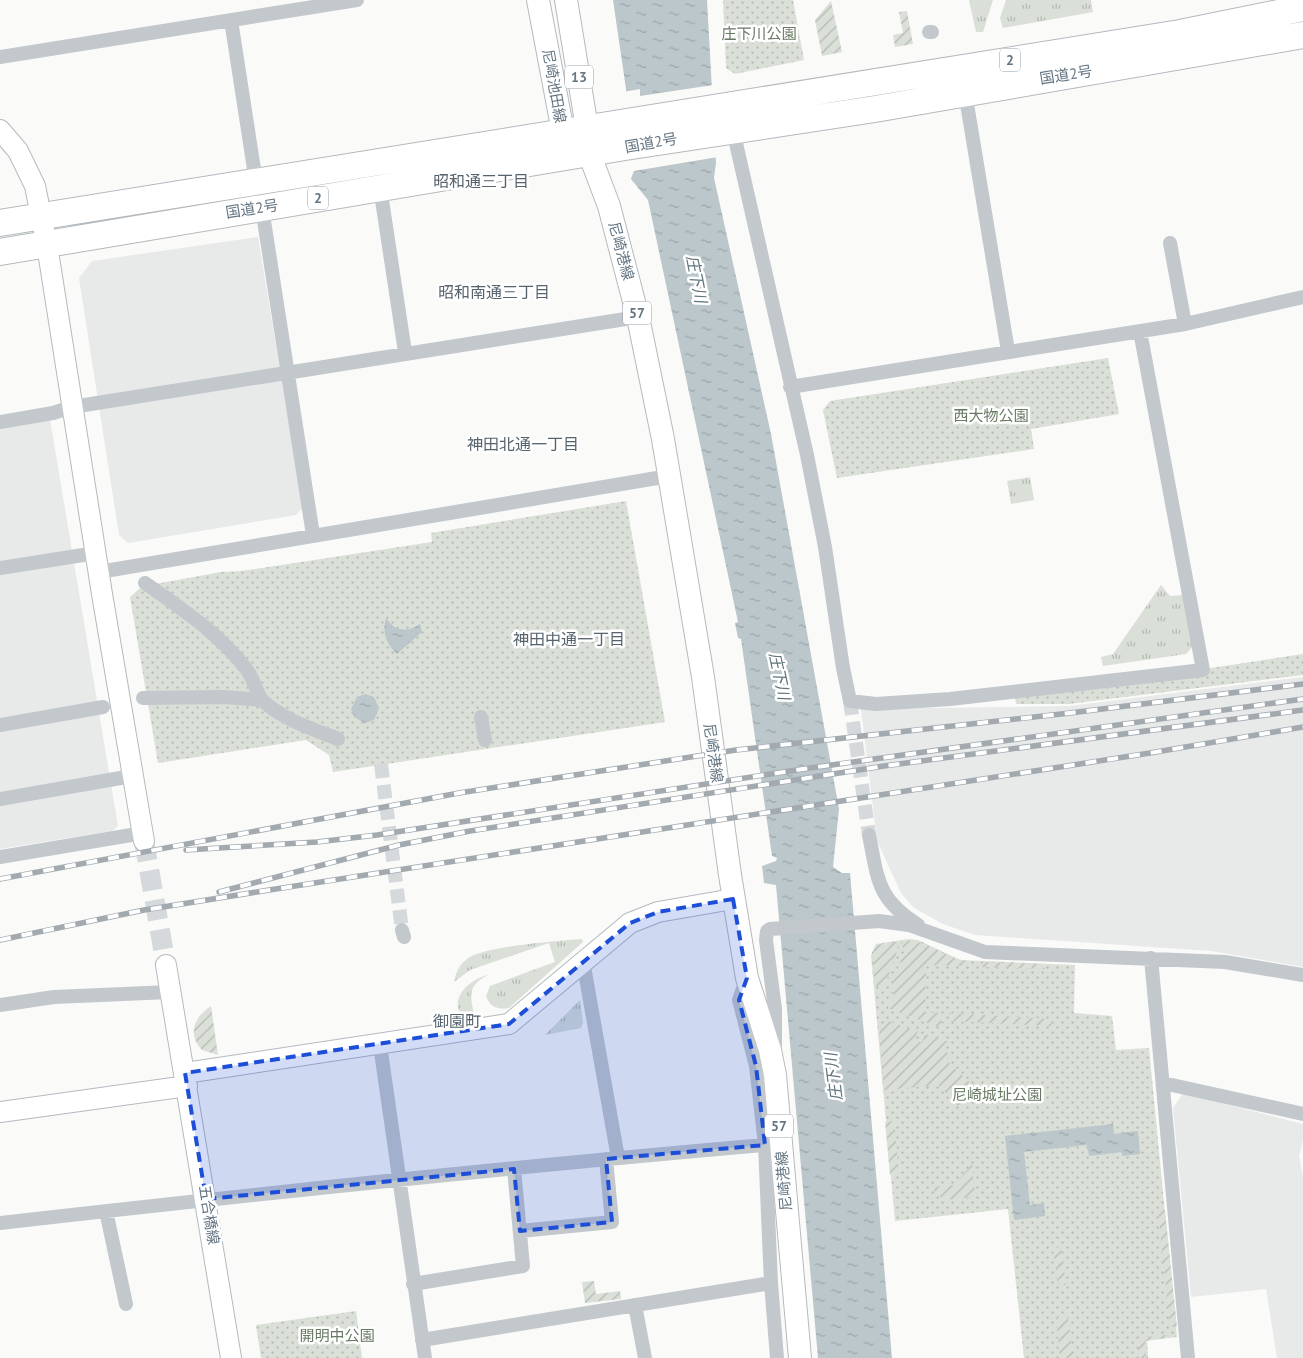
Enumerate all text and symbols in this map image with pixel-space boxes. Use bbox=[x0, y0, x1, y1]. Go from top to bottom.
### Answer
park label: 庄下川公園 bbox=[721, 24, 797, 43]
street label: 尼崎池田線 bbox=[539, 47, 570, 125]
road number: 2 bbox=[1000, 48, 1020, 72]
street label: 国道2号 bbox=[1038, 61, 1094, 88]
road number: 13 bbox=[565, 66, 593, 88]
street label: 国道2号 bbox=[623, 129, 679, 156]
district label: 昭和通三丁目 bbox=[433, 171, 529, 191]
road number: 2 bbox=[308, 187, 328, 210]
street label: 国道2号 bbox=[224, 195, 280, 222]
street label: 尼崎港線 bbox=[605, 219, 638, 282]
water label: 庄下川 bbox=[683, 254, 712, 306]
district label: 昭和南通三丁目 bbox=[438, 282, 550, 302]
road number: 57 bbox=[623, 302, 651, 324]
park label: 西大物公園 bbox=[953, 406, 1029, 425]
district label: 神田北通一丁目 bbox=[467, 434, 579, 454]
district label: 神田中通一丁目 bbox=[513, 629, 625, 649]
water label: 庄下川 bbox=[765, 650, 795, 704]
street label: 尼崎港線 bbox=[700, 722, 727, 784]
district label: 御園町 bbox=[433, 1011, 481, 1031]
water label: 庄下川 bbox=[820, 1050, 846, 1102]
park label: 尼崎城址公園 bbox=[952, 1085, 1042, 1104]
road number: 57 bbox=[765, 1114, 793, 1138]
street label: 尼崎港線 bbox=[771, 1150, 796, 1212]
street label: 五合橋線 bbox=[195, 1184, 224, 1246]
park label: 開明中公園 bbox=[299, 1326, 375, 1345]

